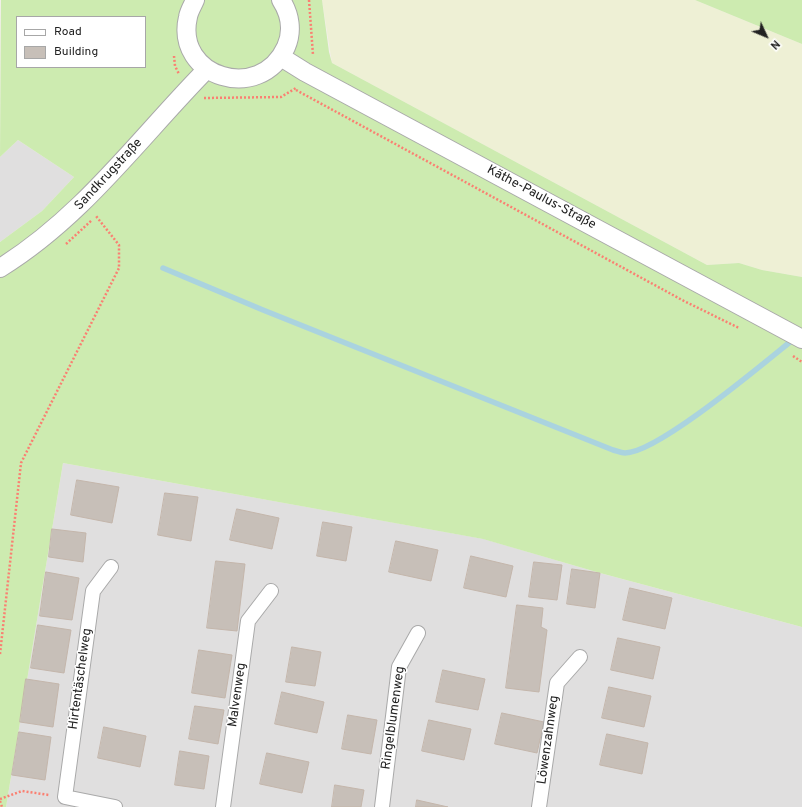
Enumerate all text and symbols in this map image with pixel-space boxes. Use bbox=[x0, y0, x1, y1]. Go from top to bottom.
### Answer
legend bbox=[16, 16, 146, 68]
north arrow bbox=[746, 16, 786, 56]
text: Road bbox=[54, 24, 82, 40]
text: N bbox=[767, 37, 782, 52]
text: Building bbox=[54, 44, 98, 60]
street label: Sandkrugstraße bbox=[72, 136, 146, 214]
street label: Käthe-Paulus-Straße bbox=[484, 163, 598, 233]
street label: Hirtentäschelweg bbox=[66, 627, 96, 731]
street label: Malvenweg bbox=[226, 662, 250, 728]
street label: Ringelblumenweg bbox=[379, 665, 409, 771]
street label: Löwenzahnweg bbox=[535, 694, 563, 786]

